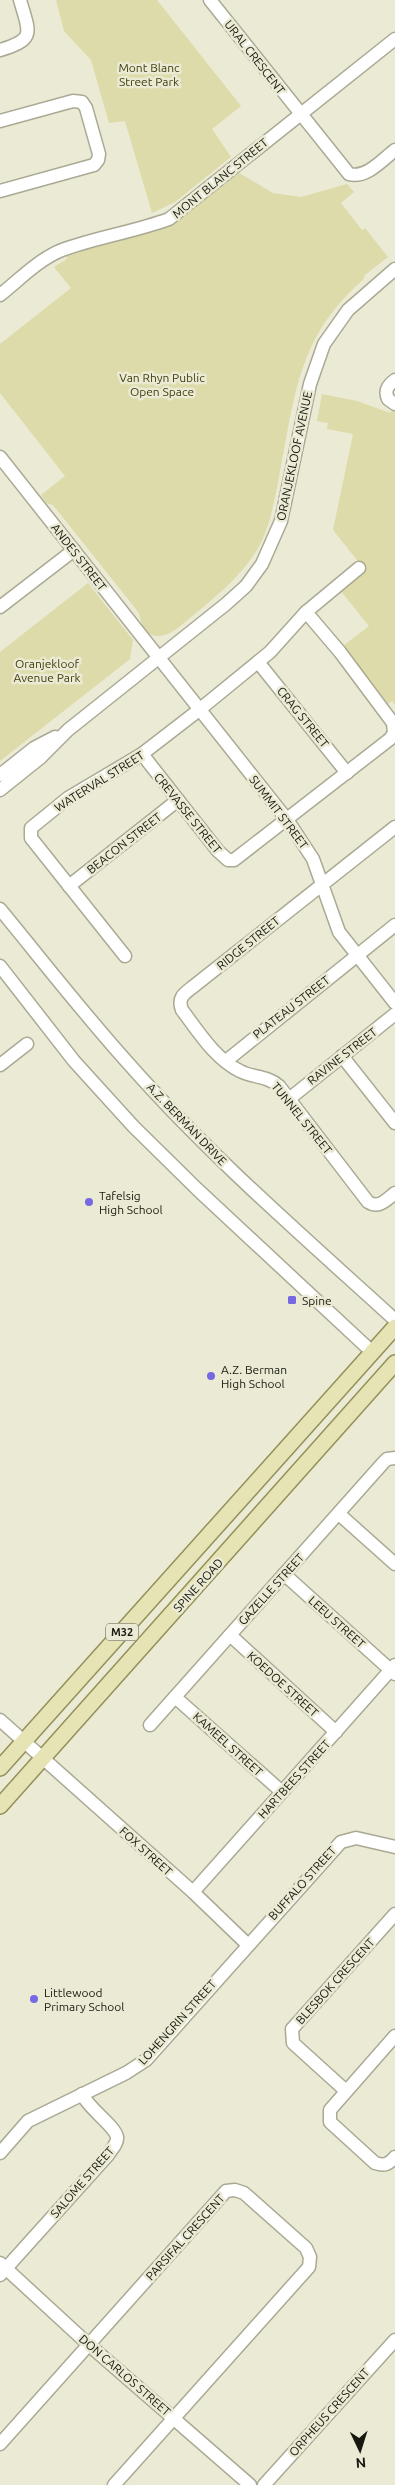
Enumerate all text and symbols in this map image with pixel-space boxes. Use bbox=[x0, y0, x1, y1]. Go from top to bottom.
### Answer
street label: URAL CRESCENT bbox=[222, 18, 288, 97]
park label: Mont Blanc Street Park bbox=[118, 61, 180, 88]
street label: MONT BLANC STREET bbox=[170, 135, 271, 220]
park label: Van Rhyn Public Open Space bbox=[119, 371, 205, 398]
street label: ORANJEKLOOF AVENUE bbox=[274, 390, 314, 522]
street label: ANDES STREET bbox=[49, 521, 109, 593]
park label: Oranjekloof Avenue Park bbox=[13, 657, 81, 684]
street label: CRAG STREET bbox=[275, 684, 332, 750]
street label: WATERVAL STREET bbox=[52, 748, 146, 814]
street label: CREVASSE STREET bbox=[152, 770, 224, 856]
street label: SUMMIT STREET bbox=[247, 773, 311, 851]
street label: BEACON STREET bbox=[84, 810, 164, 876]
street label: RIDGE STREET bbox=[214, 914, 282, 972]
street label: PLATEAU STREET bbox=[250, 973, 332, 1041]
street label: RAVINE STREET bbox=[305, 1025, 379, 1087]
street label: A.Z. BERMAN DRIVE bbox=[145, 1080, 230, 1168]
street label: TUNNEL STREET bbox=[269, 1080, 335, 1157]
place label: Tafelsig High School bbox=[99, 1189, 163, 1216]
marker: Tafelsig High School bbox=[83, 1196, 95, 1208]
marker: Spine bbox=[286, 1294, 298, 1306]
place label: Spine bbox=[302, 1294, 332, 1307]
place label: A.Z. Berman High School bbox=[221, 1363, 287, 1390]
marker: A.Z. Berman High School bbox=[205, 1370, 217, 1382]
street label: GAZELLE STREET bbox=[235, 1550, 307, 1627]
street label: SPINE ROAD bbox=[171, 1556, 225, 1614]
street label: LEEU STREET bbox=[306, 1593, 368, 1651]
road number: M32 bbox=[106, 1624, 138, 1640]
street label: KOEDOE STREET bbox=[245, 1649, 321, 1719]
street label: KAMEEL STREET bbox=[191, 1709, 266, 1779]
street label: HARTBEES STREET bbox=[255, 1737, 333, 1821]
street label: FOX STREET bbox=[117, 1824, 175, 1878]
street label: BUFFALO STREET bbox=[266, 1843, 339, 1922]
street label: BLESBOK CRESCENT bbox=[293, 1935, 377, 2027]
street label: LOHENGRIN STREET bbox=[136, 1977, 219, 2067]
place label: Littlewood Primary School bbox=[44, 1986, 124, 2013]
marker: Littlewood Primary School bbox=[28, 1993, 40, 2005]
street label: SALOME STREET bbox=[48, 2144, 117, 2220]
street label: PARSIFAL CRESCENT bbox=[143, 2191, 227, 2283]
street label: DON CARLOS STREET bbox=[77, 2332, 174, 2418]
street label: ORPHEUS CRESCENT bbox=[286, 2365, 372, 2458]
north arrow bbox=[335, 2425, 385, 2475]
text: N bbox=[355, 2455, 367, 2471]

